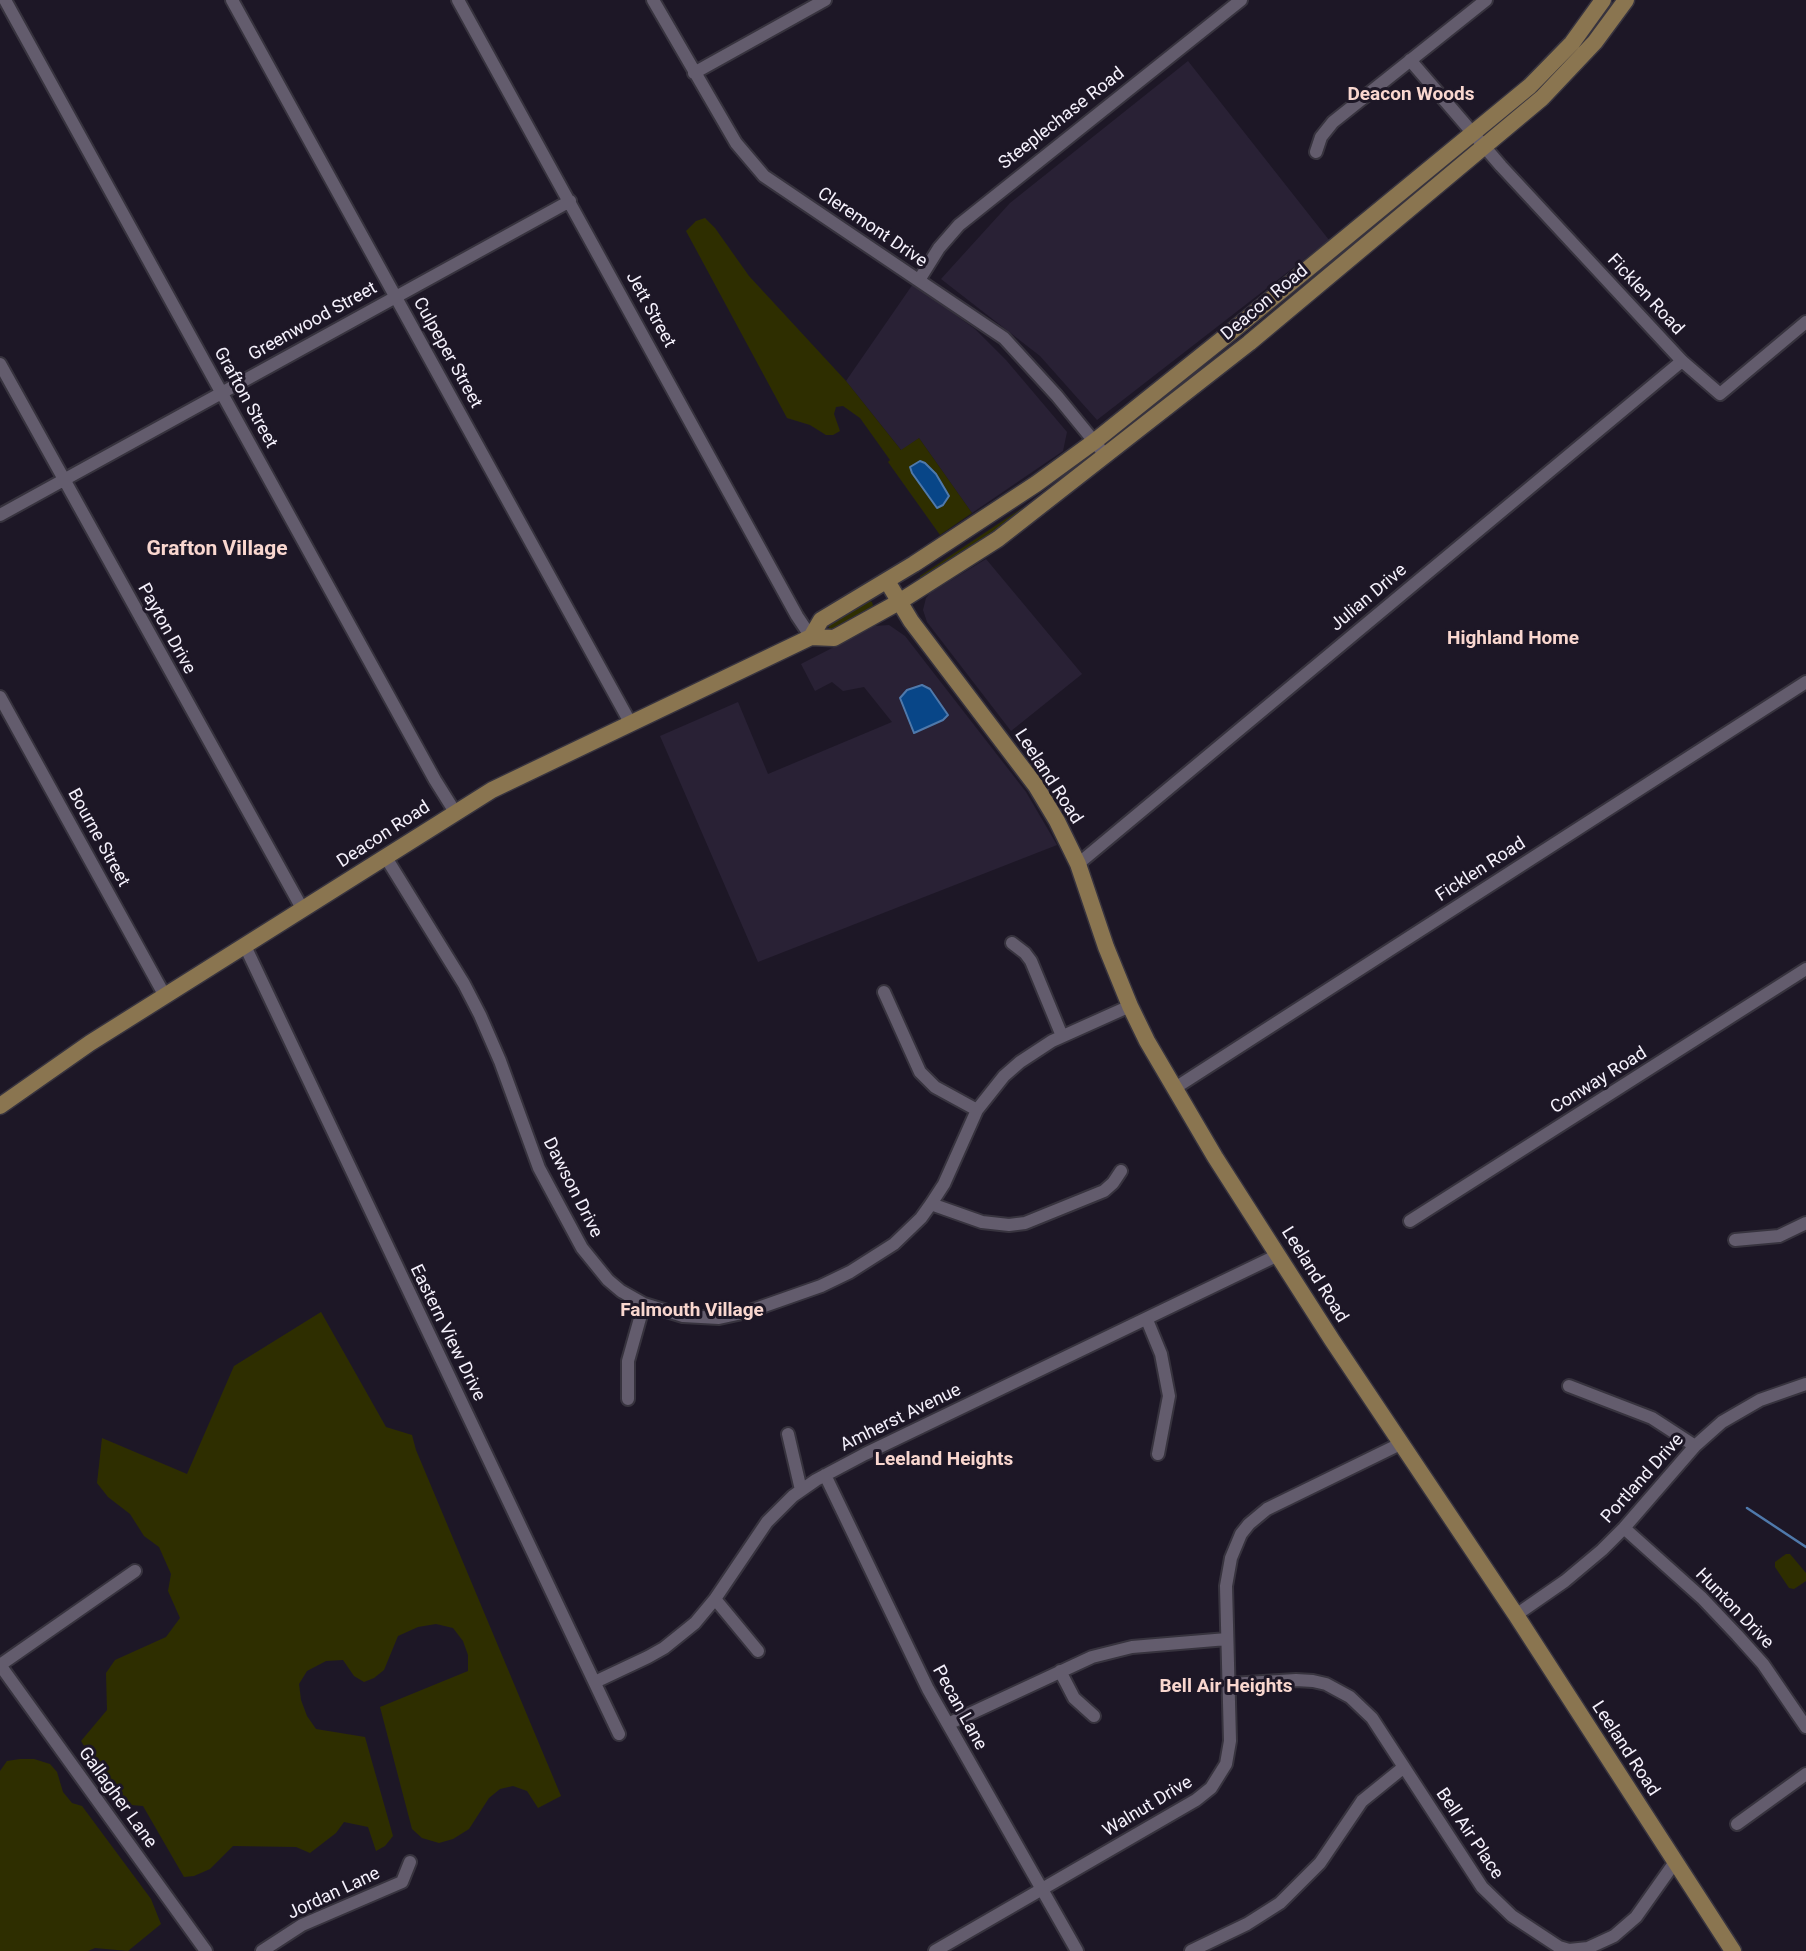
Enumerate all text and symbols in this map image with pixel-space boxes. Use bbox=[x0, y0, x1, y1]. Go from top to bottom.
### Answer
street label: Steeplechase Road bbox=[995, 63, 1129, 175]
district label: Deacon Woods bbox=[1347, 84, 1475, 106]
street label: Cleremont Drive bbox=[813, 183, 931, 273]
street label: Ficklen Road bbox=[1602, 250, 1688, 340]
street label: Deacon Road bbox=[1217, 260, 1313, 346]
street label: Jett Street bbox=[620, 268, 680, 352]
street label: Greenwood Street bbox=[245, 278, 381, 366]
street label: Culpeper Street bbox=[408, 294, 486, 412]
street label: Grafton Street bbox=[208, 344, 282, 452]
district label: Grafton Village bbox=[146, 537, 288, 563]
street label: Julian Drive bbox=[1326, 560, 1412, 636]
street label: Payton Drive bbox=[132, 580, 200, 678]
district label: Highland Home bbox=[1447, 628, 1579, 650]
street label: Leeland Road bbox=[1009, 725, 1087, 829]
street label: Bourne Street bbox=[62, 785, 134, 891]
street label: Deacon Road bbox=[333, 797, 435, 873]
street label: Ficklen Road bbox=[1432, 833, 1530, 907]
street label: Conway Road bbox=[1547, 1043, 1651, 1119]
street label: Dawson Drive bbox=[538, 1134, 606, 1242]
street label: Leeland Road bbox=[1276, 1223, 1352, 1327]
street label: Eastern View Drive bbox=[405, 1261, 489, 1405]
district label: Falmouth Village bbox=[620, 1300, 764, 1322]
street label: Amherst Avenue bbox=[837, 1379, 965, 1457]
street label: Portland Drive bbox=[1597, 1430, 1689, 1528]
district label: Leeland Heights bbox=[875, 1449, 1013, 1471]
street label: Hunton Drive bbox=[1690, 1564, 1778, 1654]
street label: Pecan Lane bbox=[927, 1662, 991, 1754]
district label: Bell Air Heights bbox=[1159, 1676, 1293, 1698]
street label: Leeland Road bbox=[1586, 1697, 1664, 1801]
street label: Gallagher Lane bbox=[73, 1743, 161, 1853]
street label: Walnut Drive bbox=[1099, 1772, 1197, 1842]
street label: Bell Air Place bbox=[1431, 1784, 1507, 1884]
street label: Jordan Lane bbox=[284, 1863, 384, 1925]

